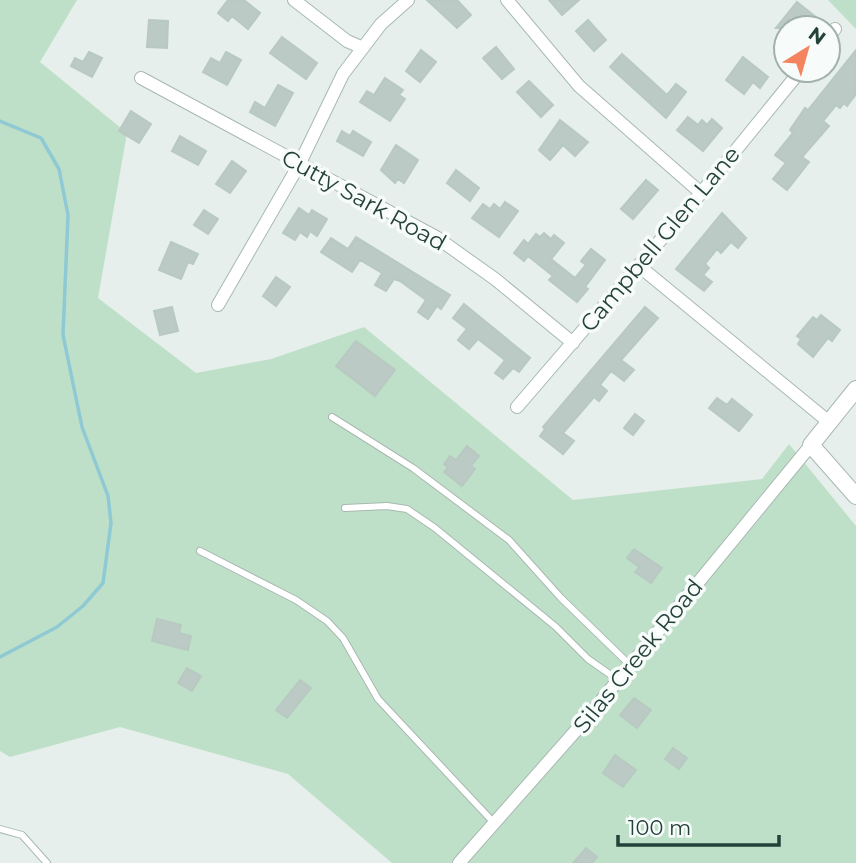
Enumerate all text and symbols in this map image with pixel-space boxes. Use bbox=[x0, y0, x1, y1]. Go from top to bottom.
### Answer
north arrow bbox=[772, 14, 842, 84]
text: N bbox=[804, 22, 830, 50]
street label: Campbell Glen Lane bbox=[574, 141, 746, 337]
street label: Cutty Sark Road bbox=[277, 143, 451, 257]
street label: Silas Creek Road bbox=[567, 573, 709, 739]
scale bar bbox=[618, 804, 779, 848]
text: 100 m bbox=[628, 815, 691, 840]

